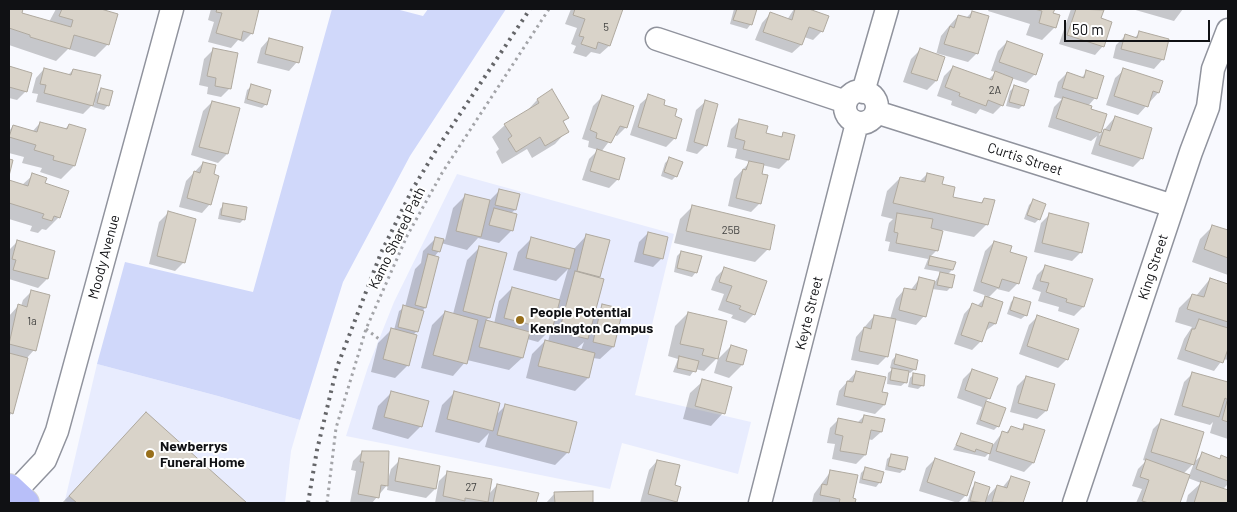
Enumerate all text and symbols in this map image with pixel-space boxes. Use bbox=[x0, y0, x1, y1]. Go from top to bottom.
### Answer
scale bar bbox=[1067, 10, 1213, 42]
house number: 5 bbox=[603, 20, 609, 34]
text: 50 m bbox=[1072, 20, 1104, 38]
house number: 2A bbox=[989, 83, 1001, 97]
street label: Curtis Street bbox=[985, 139, 1065, 179]
street label: Kamo Shared Path bbox=[365, 184, 429, 292]
street label: Moody Avenue bbox=[85, 213, 123, 301]
house number: 25B bbox=[722, 223, 740, 237]
street label: King Street bbox=[1134, 232, 1172, 302]
street label: Keyte Street bbox=[792, 274, 826, 352]
place label: People Potential Kensington Campus bbox=[530, 304, 653, 336]
house number: 1a bbox=[27, 314, 37, 328]
marker: People Potential Kensington Campus bbox=[514, 314, 526, 326]
place label: Newberrys Funeral Home bbox=[160, 438, 245, 471]
marker: Newberrys Funeral Home bbox=[144, 448, 156, 460]
house number: 27 bbox=[465, 480, 477, 494]

